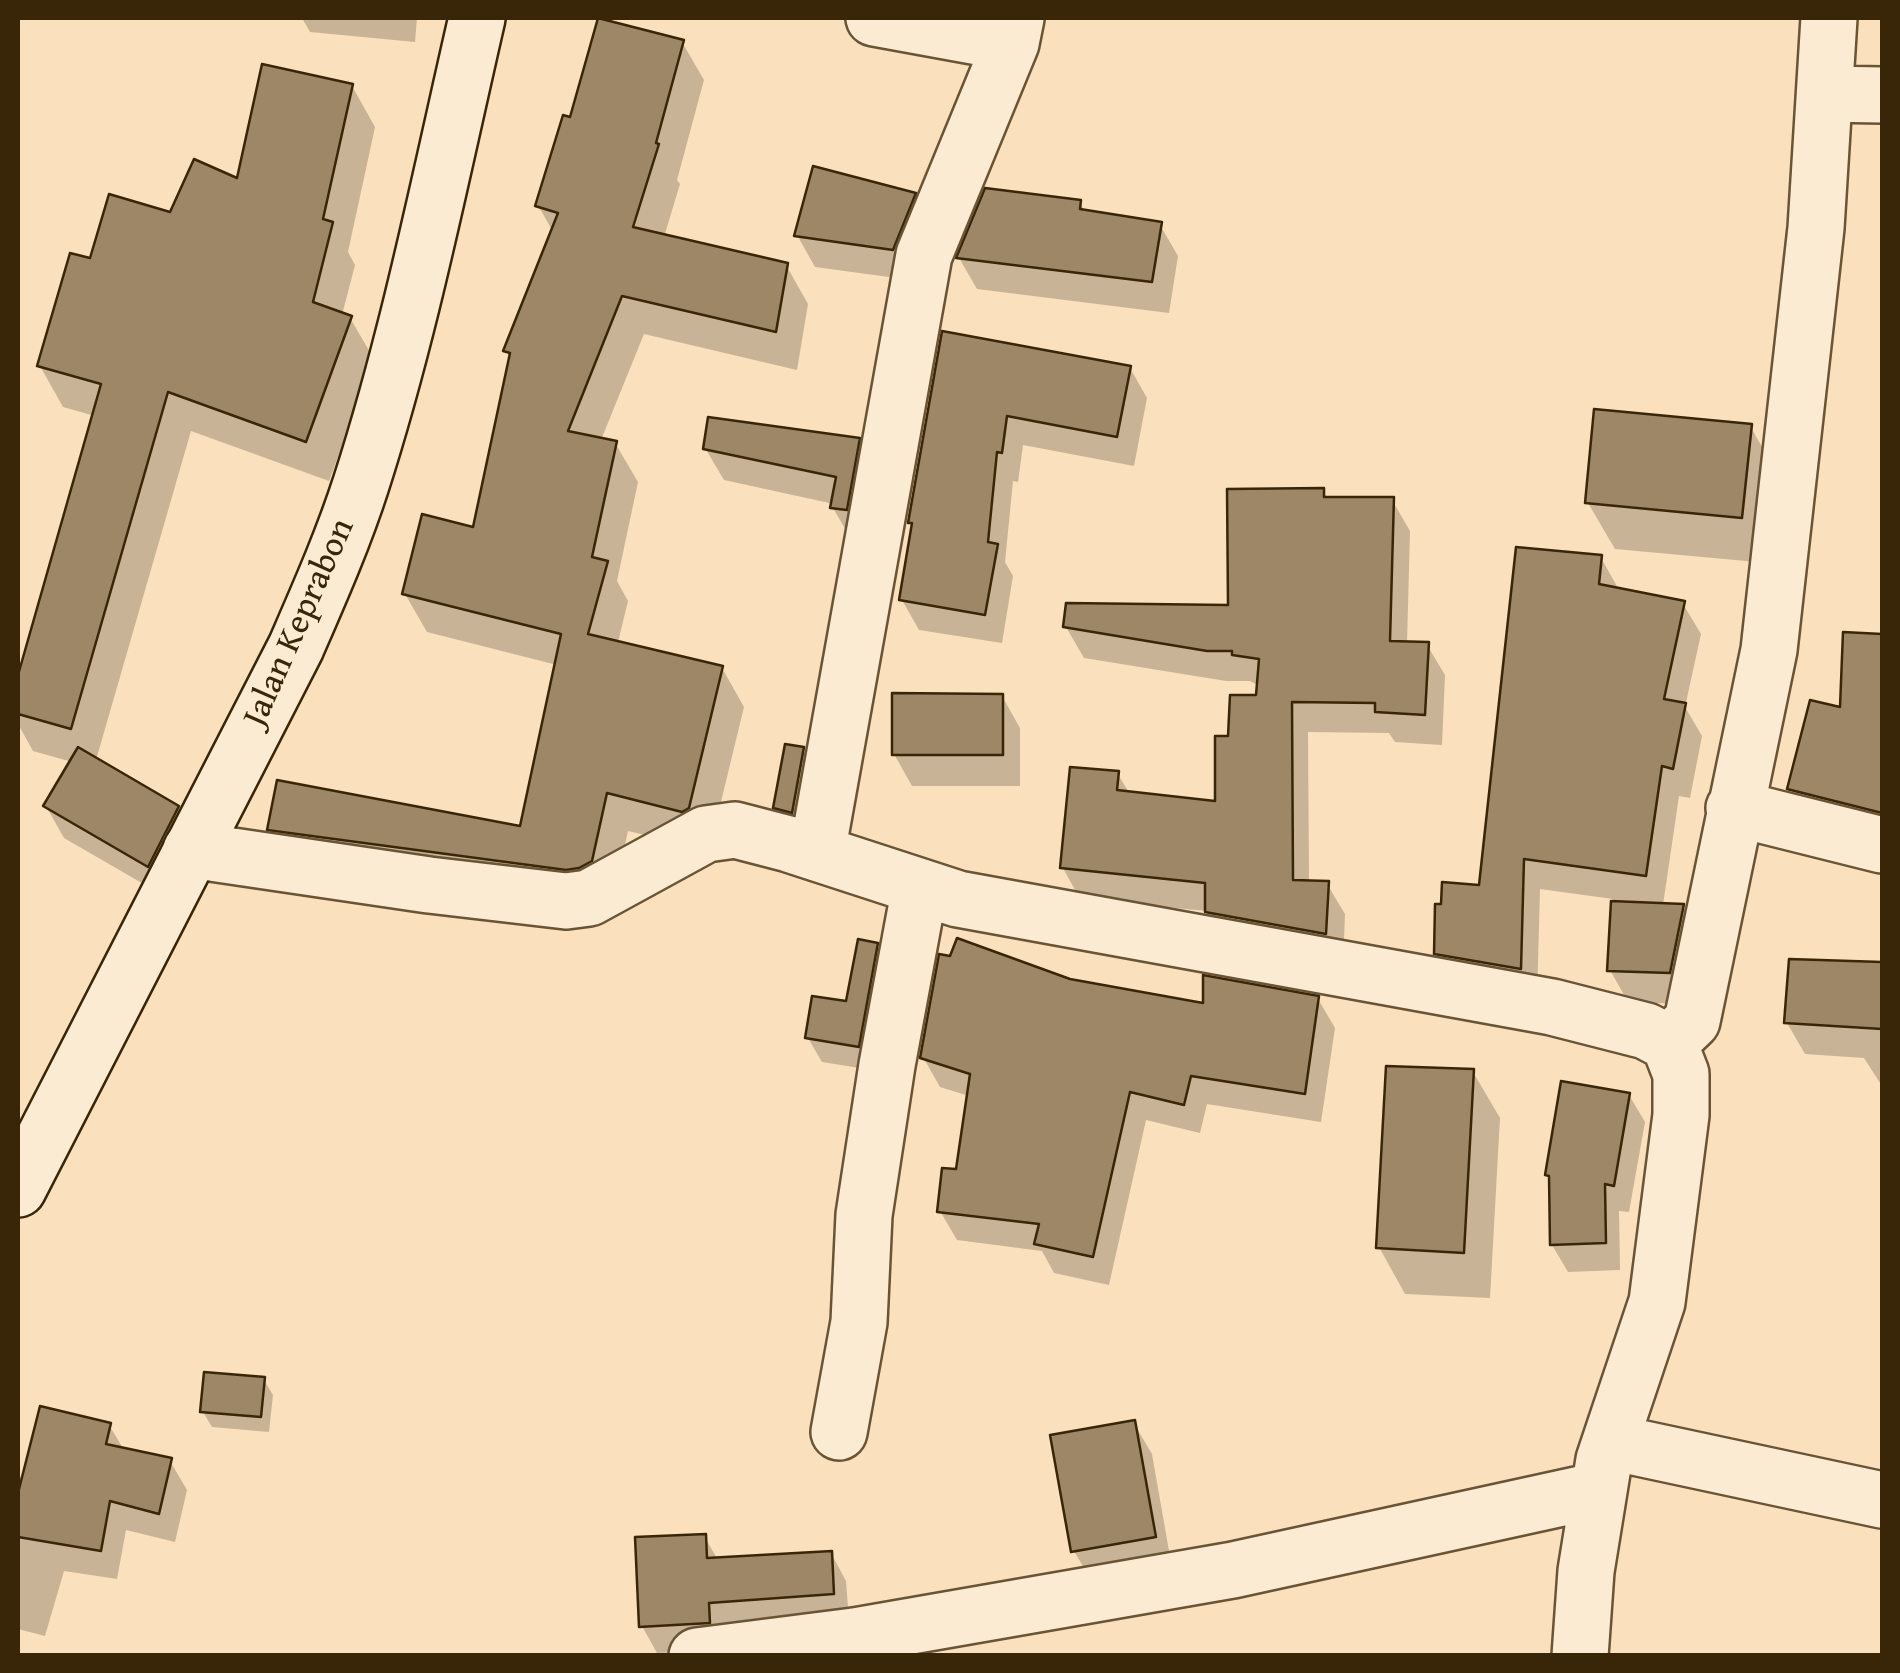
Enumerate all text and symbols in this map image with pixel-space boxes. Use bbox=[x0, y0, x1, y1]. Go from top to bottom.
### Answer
street label: Jalan Keprabon bbox=[235, 512, 365, 734]

